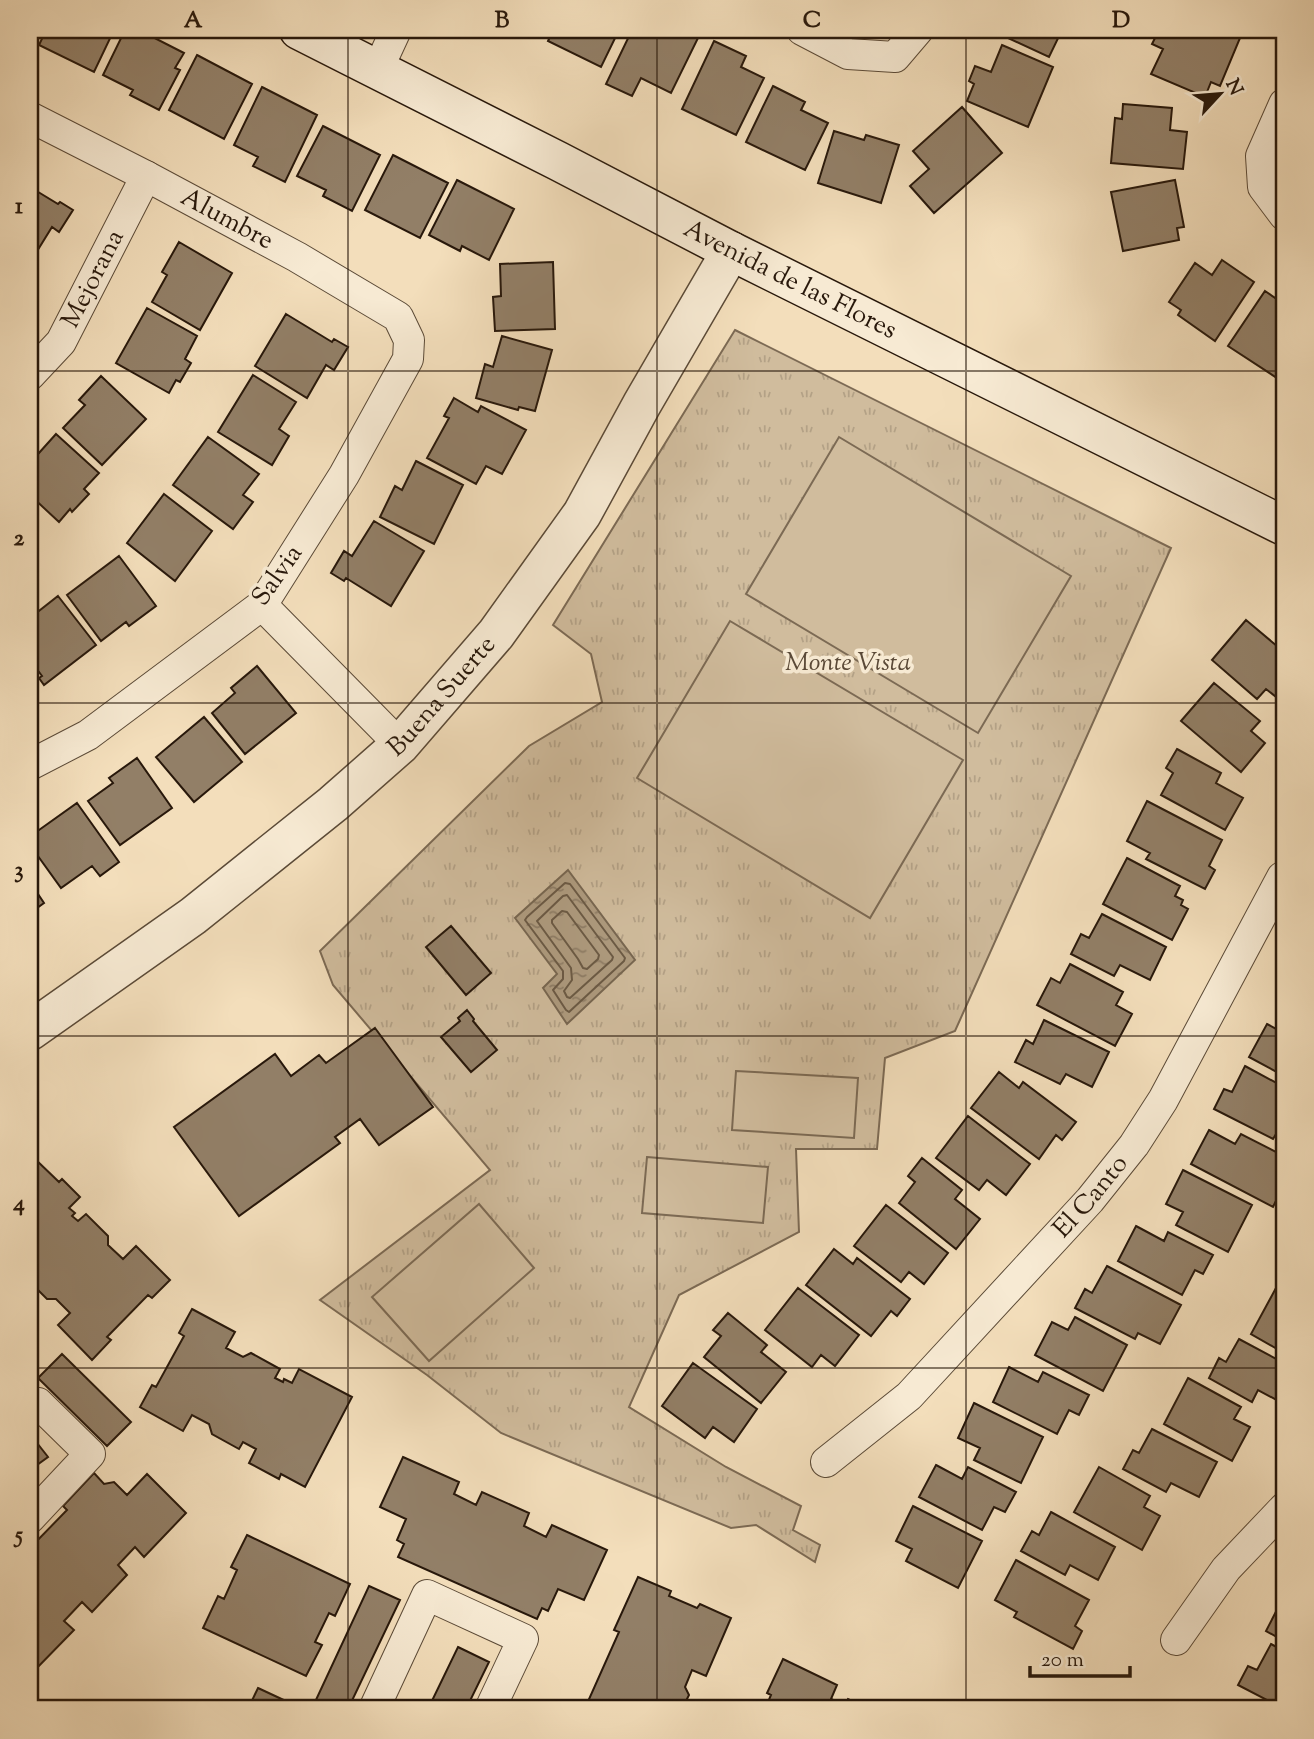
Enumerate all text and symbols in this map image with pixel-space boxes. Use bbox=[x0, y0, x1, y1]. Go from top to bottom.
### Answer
text: A bbox=[184, 5, 203, 38]
text: B bbox=[495, 5, 510, 38]
text: C bbox=[803, 5, 821, 38]
text: D bbox=[1112, 5, 1130, 38]
north arrow bbox=[1184, 60, 1254, 130]
text: N bbox=[1218, 75, 1248, 100]
street label: Alumbre bbox=[174, 179, 280, 259]
text: 1 bbox=[15, 191, 23, 224]
street label: Avenida de las Flores bbox=[677, 211, 903, 349]
street label: Mejorana bbox=[53, 223, 134, 335]
text: 2 bbox=[14, 523, 25, 556]
street label: Salvia bbox=[244, 538, 313, 614]
street label: Buena Suerte bbox=[380, 628, 505, 766]
park label: Monte Vista bbox=[785, 645, 911, 682]
text: 3 bbox=[14, 855, 24, 888]
street label: El Canto bbox=[1045, 1147, 1137, 1247]
text: 4 bbox=[12, 1188, 25, 1221]
text: 5 bbox=[13, 1520, 23, 1553]
scale bar bbox=[1030, 1634, 1130, 1678]
text: 20 m bbox=[1041, 1646, 1084, 1676]

